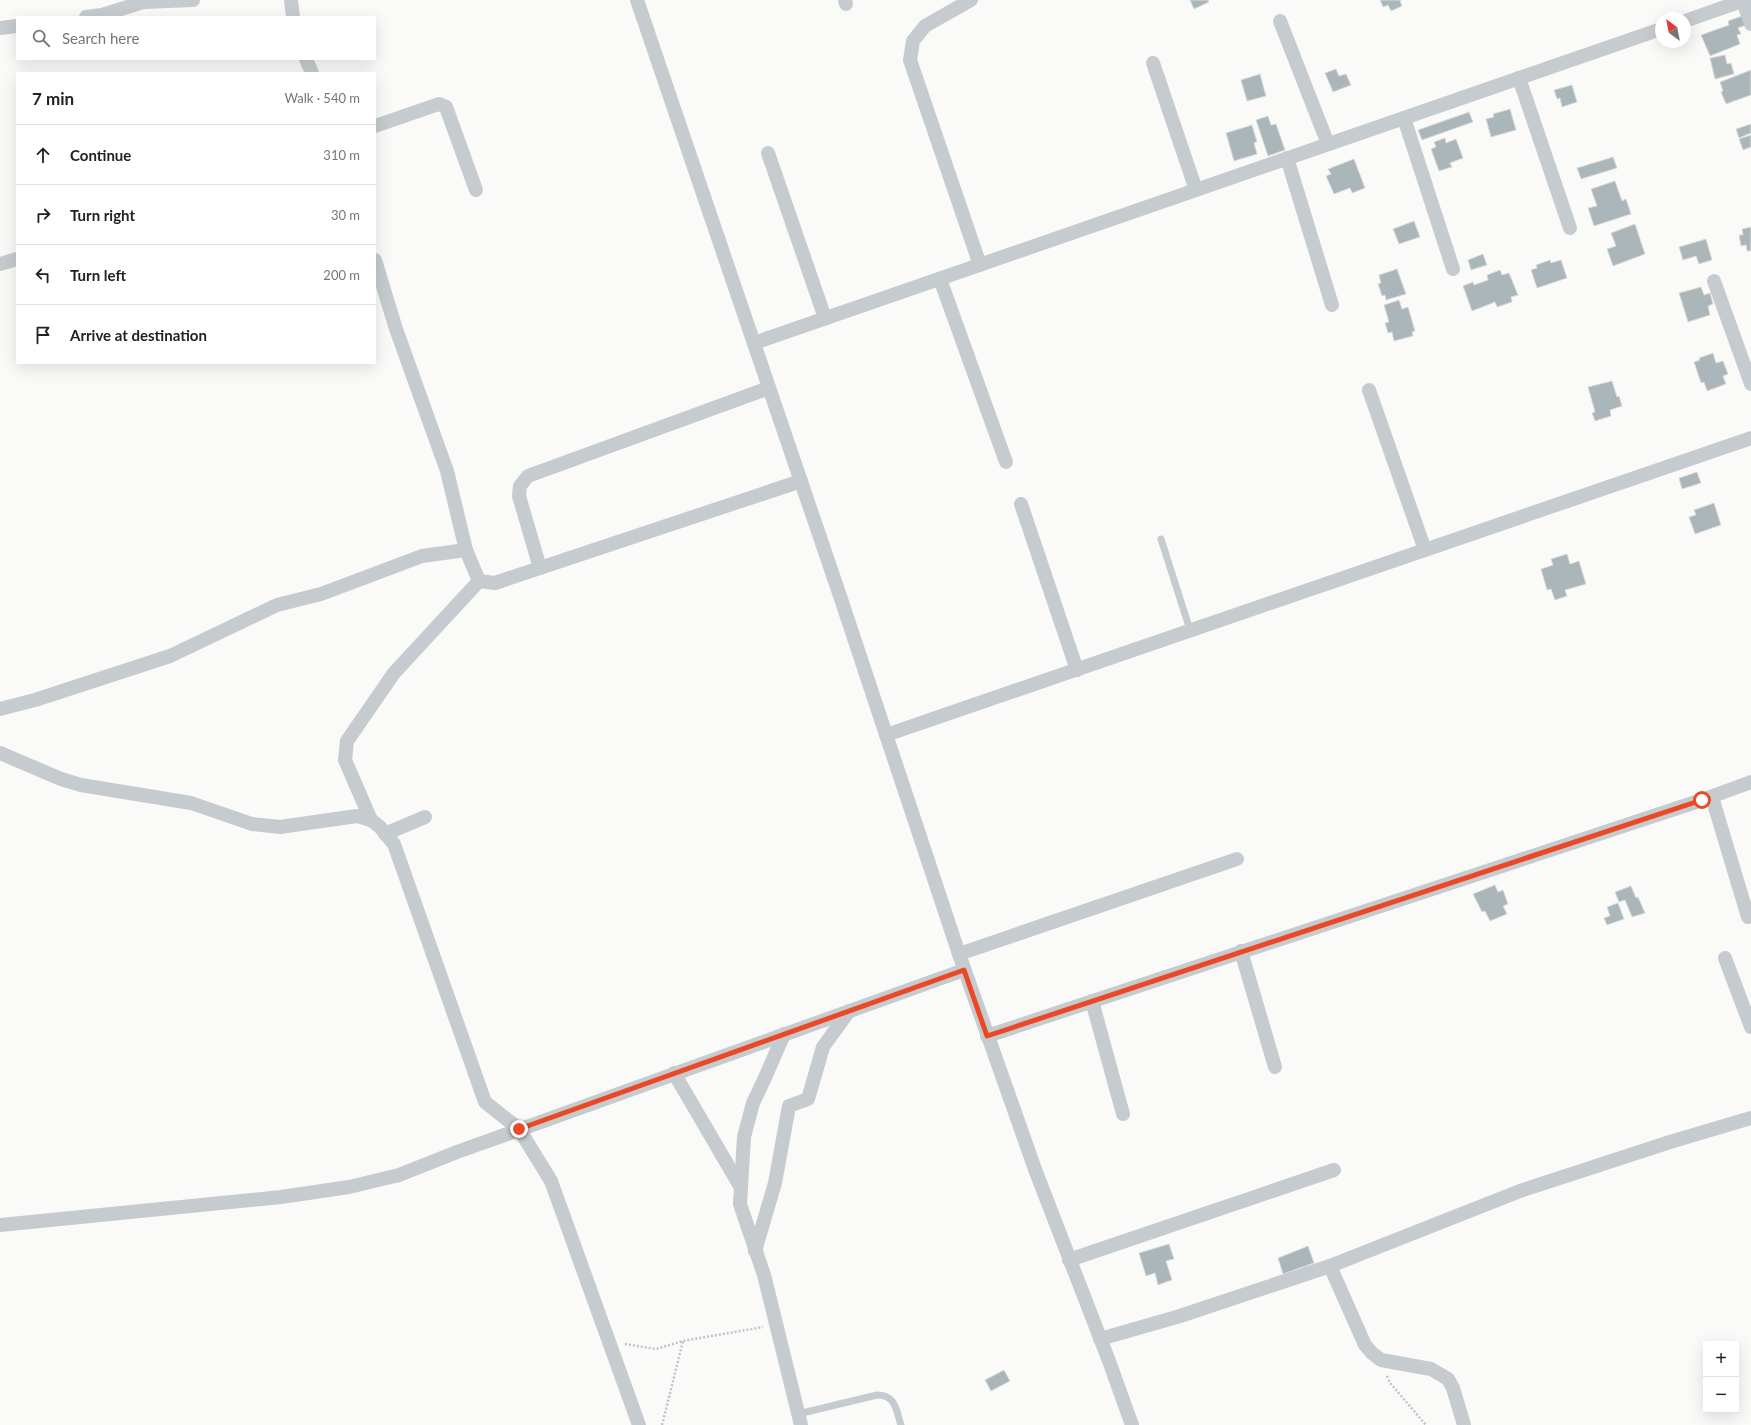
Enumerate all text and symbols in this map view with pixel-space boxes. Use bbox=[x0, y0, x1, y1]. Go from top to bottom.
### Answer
north arrow bbox=[1655, 12, 1691, 48]
search box bbox=[16, 16, 376, 60]
icon: search bbox=[30, 27, 52, 49]
text: Search here bbox=[62, 29, 139, 47]
text: 7 min bbox=[32, 88, 74, 109]
text: Walk · 540 m bbox=[284, 90, 360, 106]
icon: ahead bbox=[32, 144, 54, 166]
text: Continue bbox=[70, 146, 131, 164]
text: 310 m bbox=[323, 147, 360, 163]
icon: right bbox=[32, 204, 54, 226]
text: Turn right bbox=[70, 206, 135, 224]
text: 30 m bbox=[331, 207, 360, 223]
icon: left bbox=[32, 264, 54, 286]
text: Turn left bbox=[70, 266, 126, 284]
text: 200 m bbox=[323, 267, 360, 283]
icon: arrive bbox=[32, 324, 54, 346]
text: Arrive at destination bbox=[70, 326, 207, 344]
route start bbox=[1693, 791, 1711, 809]
route end bbox=[510, 1120, 528, 1138]
map controls bbox=[1703, 1341, 1739, 1413]
button: + bbox=[1703, 1341, 1739, 1377]
button: − bbox=[1703, 1377, 1739, 1413]

